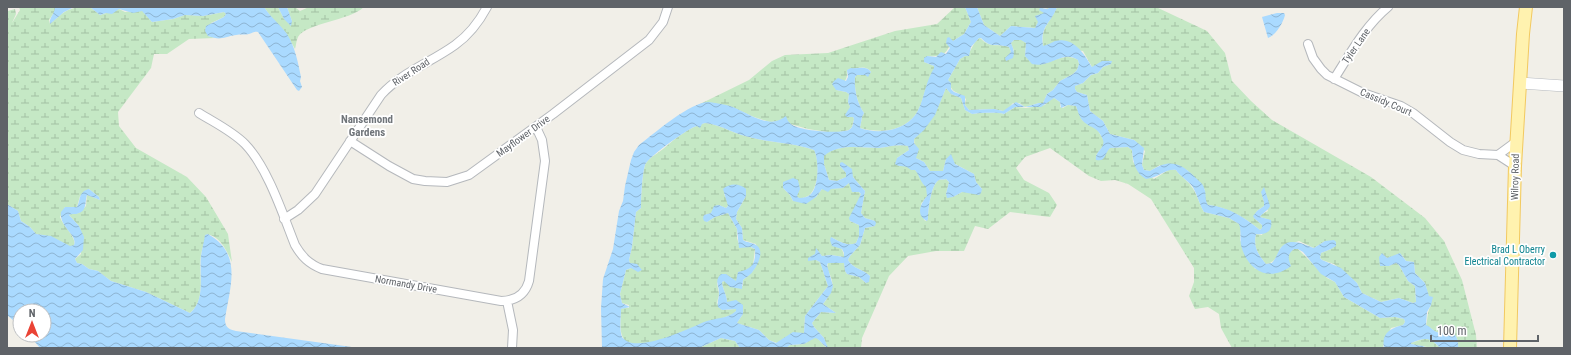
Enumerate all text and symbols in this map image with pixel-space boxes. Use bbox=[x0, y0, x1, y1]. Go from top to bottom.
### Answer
street label: Tyler Lane bbox=[1340, 26, 1372, 66]
street label: River Road bbox=[390, 56, 432, 88]
street label: Cassidy Court bbox=[1359, 86, 1414, 118]
district label: Nansemond Gardens bbox=[341, 113, 393, 139]
street label: Mayflower Drive bbox=[494, 113, 552, 159]
street label: Wilroy Road bbox=[1509, 154, 1521, 200]
place label: Brad L Oberry Electrical Contractor bbox=[1464, 244, 1545, 267]
marker: Brad L Oberry Electrical Contractor bbox=[1548, 250, 1558, 260]
street label: Normandy Drive bbox=[374, 273, 438, 295]
north arrow bbox=[12, 303, 52, 343]
text: N bbox=[29, 307, 36, 320]
scale bar bbox=[1431, 317, 1538, 343]
text: 100 m bbox=[1437, 324, 1467, 338]

